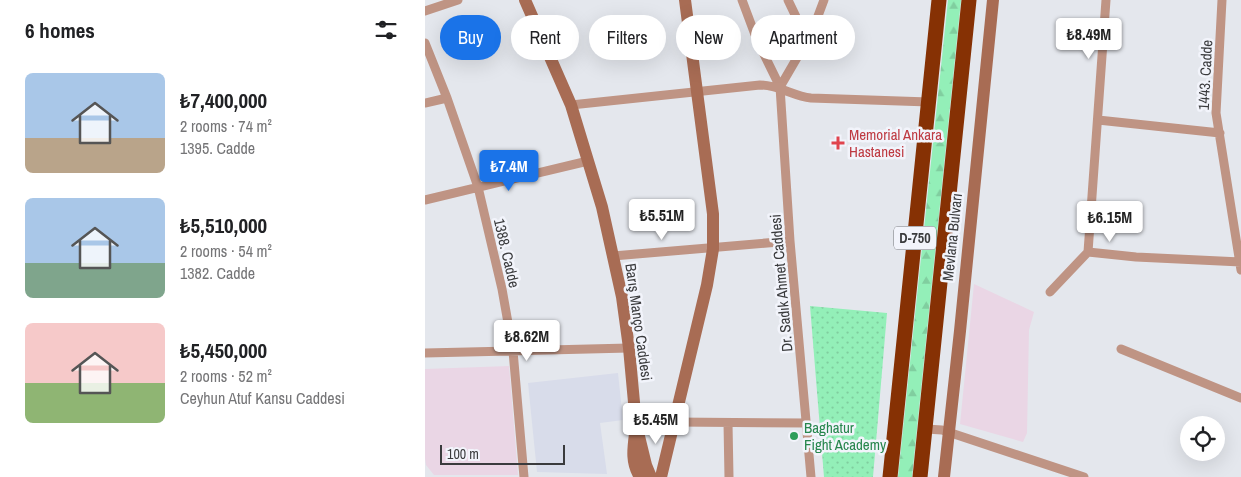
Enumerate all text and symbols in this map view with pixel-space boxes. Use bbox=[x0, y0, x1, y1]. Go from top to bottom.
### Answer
chip: Buy bbox=[440, 15, 501, 60]
chip: Rent bbox=[511, 15, 579, 60]
chip: Filters bbox=[589, 15, 666, 60]
chip: New bbox=[676, 15, 741, 60]
chip: Apartment bbox=[751, 15, 855, 60]
text: 6 homes bbox=[25, 16, 95, 45]
icon: filters bbox=[372, 16, 400, 44]
pin: ₺8.49M bbox=[1048, 18, 1130, 60]
text: ₺8.49M bbox=[1067, 23, 1111, 45]
street label: 1443. Cadde bbox=[1193, 39, 1217, 111]
text: ₺7,400,000 bbox=[180, 86, 267, 115]
icon: home bbox=[65, 93, 125, 153]
text: 2 rooms · 74 m² bbox=[180, 115, 272, 137]
place label: Memorial Ankara Hastanesi bbox=[849, 124, 942, 162]
marker: Memorial Ankara Hastanesi bbox=[831, 136, 845, 150]
text: 1395. Cadde bbox=[180, 137, 255, 159]
pin: ₺7.4M bbox=[474, 150, 544, 192]
text: ₺7.4M bbox=[490, 155, 528, 177]
street label: Mevlana Bulvarı bbox=[937, 192, 967, 282]
pin: ₺5.51M bbox=[621, 198, 703, 241]
pin: ₺6.15M bbox=[1069, 200, 1151, 243]
text: ₺5.51M bbox=[640, 204, 684, 226]
text: ₺6.15M bbox=[1088, 206, 1132, 228]
text: ₺5,510,000 bbox=[180, 211, 267, 240]
street label: Dr. Sadık Ahmet Caddesi bbox=[765, 213, 797, 353]
street label: 1388. Cadde bbox=[489, 216, 525, 290]
icon: home bbox=[65, 218, 125, 278]
road number: D-750 bbox=[894, 227, 936, 250]
text: 2 rooms · 54 m² bbox=[180, 240, 272, 262]
text: 1382. Cadde bbox=[180, 262, 255, 284]
street label: Barış Manço Caddesi bbox=[620, 262, 658, 382]
pin: ₺8.62M bbox=[486, 320, 568, 362]
text: ₺8.62M bbox=[505, 325, 549, 347]
text: ₺5,450,000 bbox=[180, 336, 267, 365]
icon: home bbox=[65, 343, 125, 403]
text: 2 rooms · 52 m² bbox=[180, 365, 272, 387]
text: Ceyhun Atuf Kansu Caddesi bbox=[180, 387, 345, 409]
pin: ₺5.45M bbox=[615, 402, 697, 445]
text: ₺5.45M bbox=[634, 408, 678, 430]
map controls bbox=[1180, 416, 1225, 461]
button: locate bbox=[1180, 416, 1225, 461]
place label: Baghatur Fight Academy bbox=[804, 417, 887, 455]
marker: Baghatur Fight Academy bbox=[788, 430, 800, 442]
scale bar bbox=[440, 442, 565, 465]
text: 100 m bbox=[447, 445, 479, 463]

